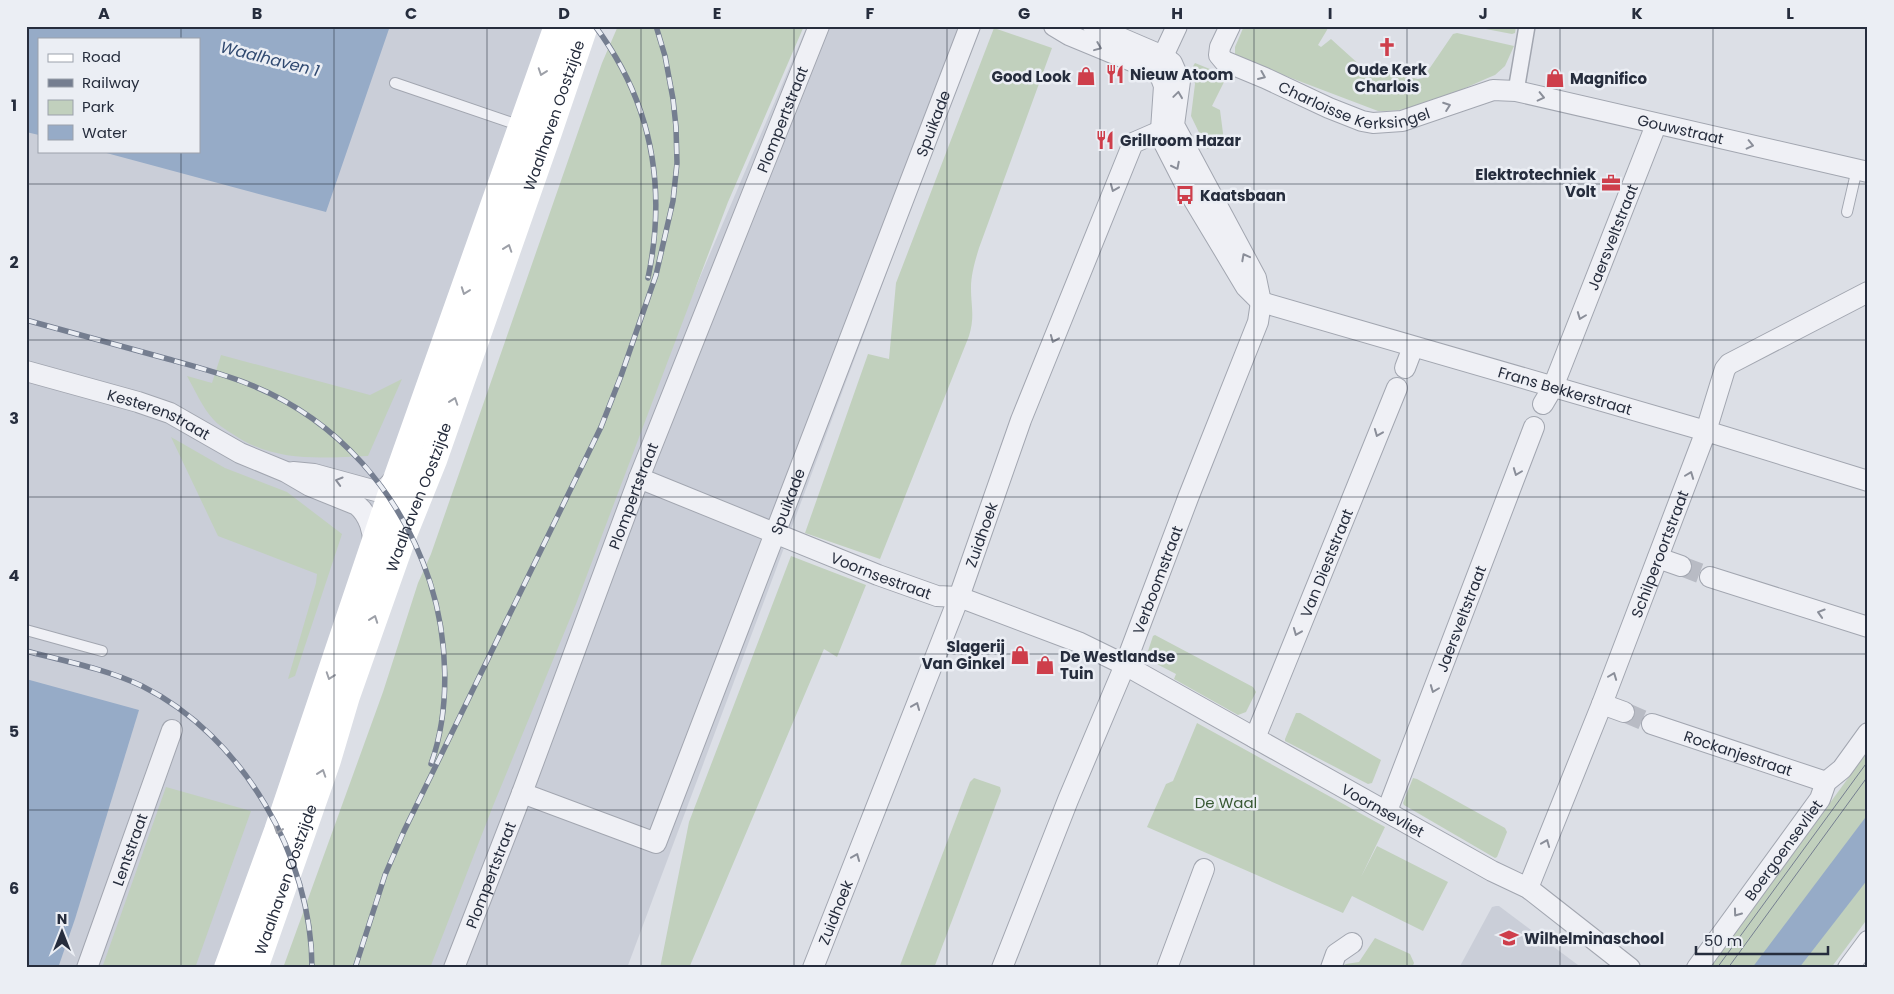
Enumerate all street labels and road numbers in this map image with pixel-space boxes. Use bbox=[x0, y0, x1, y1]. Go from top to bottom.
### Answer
street label: Waalhaven Oostzijde bbox=[518, 37, 589, 193]
street label: Plompertstraat bbox=[751, 63, 812, 175]
street label: Charloisse Kerksingel bbox=[1275, 75, 1432, 133]
street label: Spuikade bbox=[910, 87, 955, 160]
street label: Gouwstraat bbox=[1635, 109, 1726, 149]
street label: Jaersveltstraat bbox=[1582, 181, 1642, 293]
street label: Frans Bekkerstraat bbox=[1496, 361, 1635, 420]
street label: Kesterenstraat bbox=[105, 384, 214, 444]
street label: Waalhaven Oostzijde bbox=[380, 419, 456, 574]
street label: Plompertstraat bbox=[603, 439, 663, 552]
street label: Spuikade bbox=[765, 465, 810, 538]
street label: Schilperoortstraat bbox=[1625, 487, 1693, 621]
street label: Zuidhoek bbox=[960, 499, 1002, 570]
street label: Van Dieststraat bbox=[1295, 505, 1357, 620]
street label: Verboomstraat bbox=[1127, 523, 1187, 637]
street label: Voornsestraat bbox=[828, 546, 935, 604]
street label: Jaersveltstraat bbox=[1431, 562, 1491, 675]
street label: Rockanjestraat bbox=[1681, 725, 1795, 781]
street label: Voornsevliet bbox=[1338, 778, 1428, 842]
street label: Boergoensevliet bbox=[1739, 795, 1827, 905]
street label: Waalhaven Oostzijde bbox=[249, 801, 321, 957]
street label: Lentstraat bbox=[107, 810, 152, 888]
street label: Plompertstraat bbox=[460, 818, 520, 931]
street label: Zuidhoek bbox=[813, 877, 857, 948]

